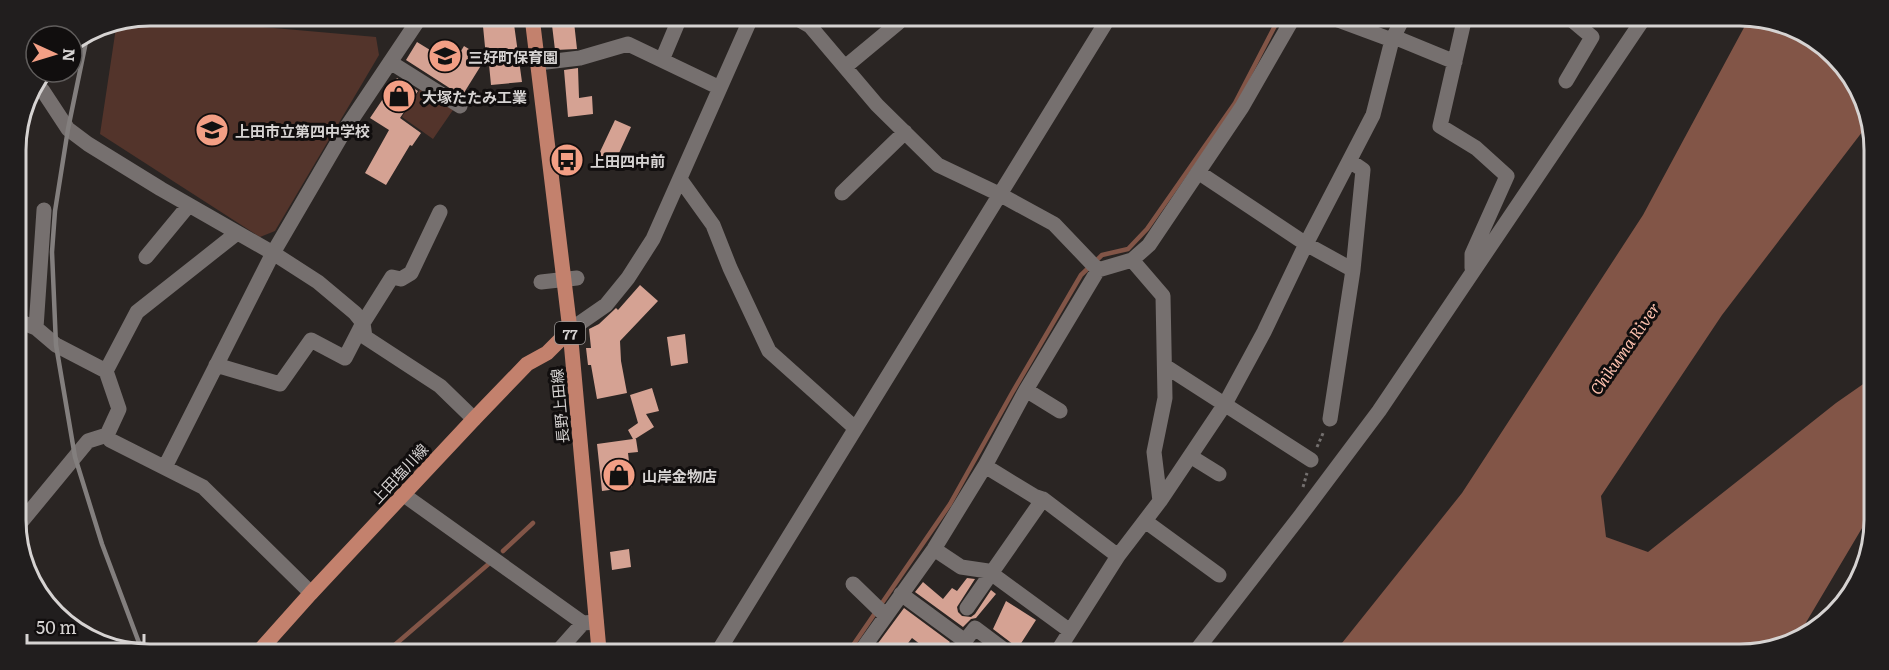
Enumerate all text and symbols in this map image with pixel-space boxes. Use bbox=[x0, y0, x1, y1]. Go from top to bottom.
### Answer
north arrow bbox=[24, 24, 84, 84]
school or university icon: 三好町保育園 bbox=[427, 38, 463, 74]
place label: 三好町保育園 bbox=[468, 45, 558, 68]
text: N bbox=[58, 48, 82, 63]
shop icon: 大塚たたみ工業 bbox=[381, 78, 417, 114]
place label: 大塚たたみ工業 bbox=[422, 85, 527, 108]
school or university icon: 上田市立第四中学校 bbox=[194, 112, 230, 148]
place label: 上田市立第四中学校 bbox=[235, 119, 370, 142]
bus stop icon: 上田四中前 bbox=[549, 142, 585, 178]
place label: 上田四中前 bbox=[590, 149, 665, 172]
water label: Chikuma River bbox=[1583, 297, 1665, 399]
road number: 77 bbox=[555, 322, 585, 344]
street label: 長野上田線 bbox=[544, 368, 574, 444]
street label: 上田塩川線 bbox=[365, 438, 433, 508]
shop icon: 山岸金物店 bbox=[601, 457, 637, 493]
place label: 山岸金物店 bbox=[642, 464, 717, 487]
scale bar bbox=[27, 607, 144, 645]
text: 50 m bbox=[36, 613, 77, 640]

